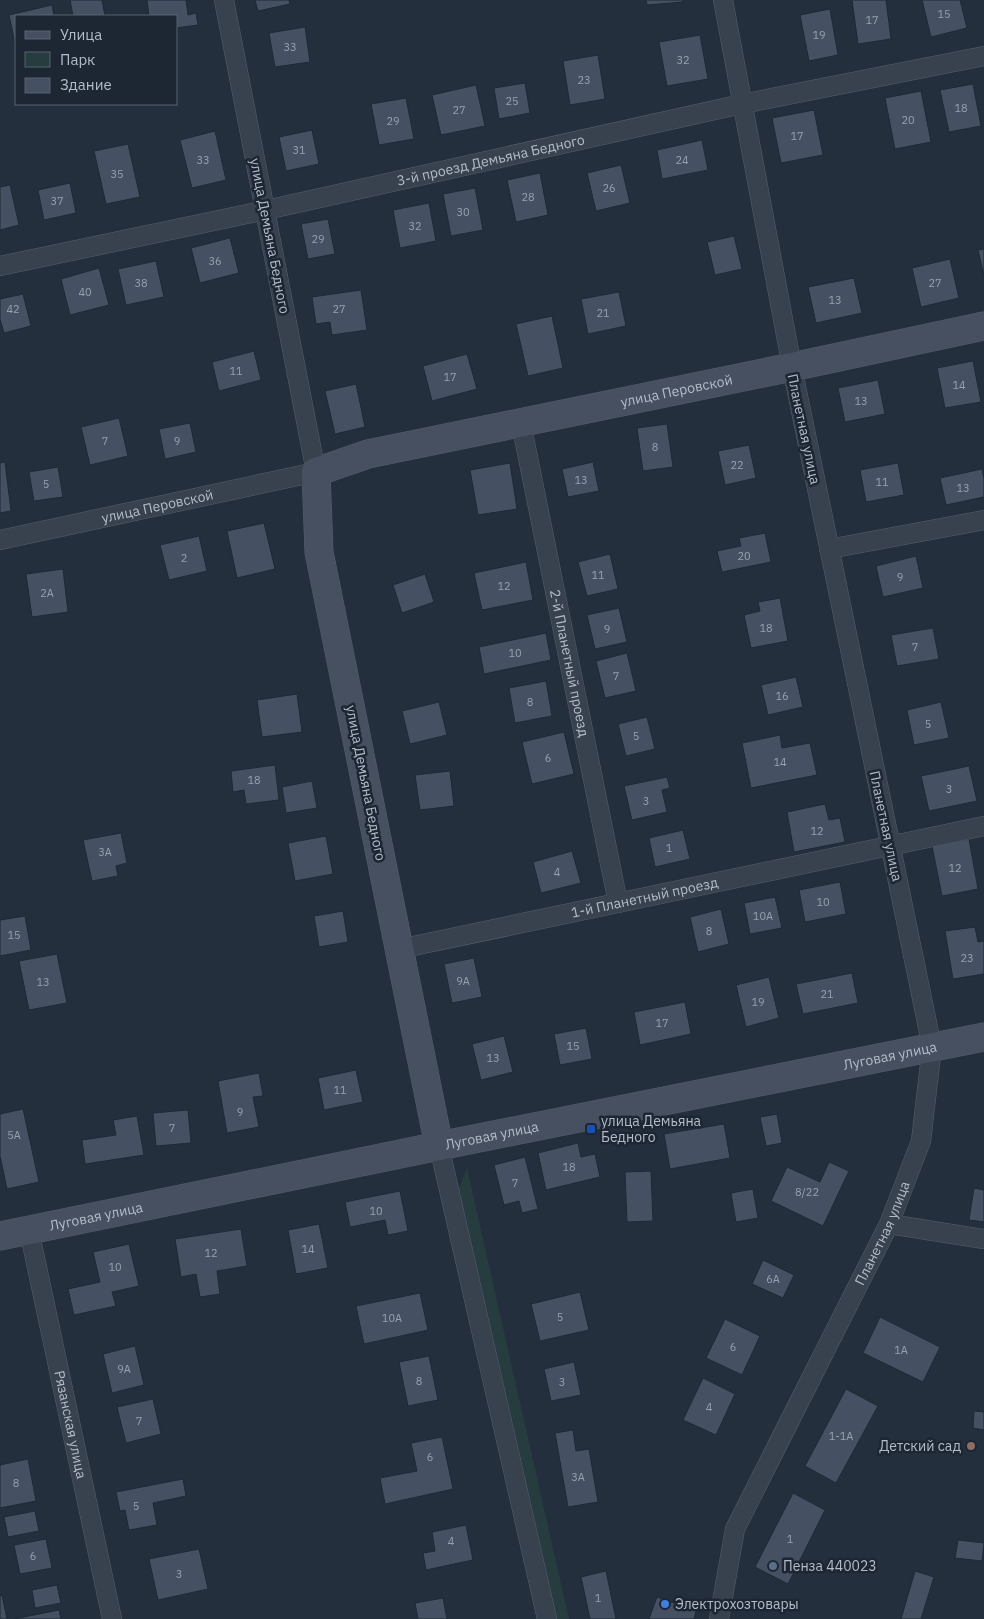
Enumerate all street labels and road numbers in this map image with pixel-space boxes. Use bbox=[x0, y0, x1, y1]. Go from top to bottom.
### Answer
street label: 3-й проезд Демьяна Бедного bbox=[395, 130, 586, 190]
street label: улица Демьяна Бедного bbox=[246, 157, 294, 315]
street label: улица Перовской bbox=[619, 370, 734, 411]
street label: Планетная улица bbox=[783, 372, 825, 487]
street label: улица Перовской bbox=[100, 485, 215, 527]
street label: 2-й Планетный проезд bbox=[546, 588, 593, 738]
street label: улица Демьяна Бедного bbox=[342, 704, 390, 862]
street label: Планетная улица bbox=[865, 769, 907, 884]
street label: 1-й Планетный проезд bbox=[569, 873, 720, 922]
street label: Луговая улица bbox=[842, 1038, 939, 1074]
street label: Луговая улица bbox=[443, 1117, 541, 1154]
street label: Планетная улица bbox=[851, 1178, 914, 1288]
street label: Луговая улица bbox=[48, 1198, 145, 1235]
street label: Рязанская улица bbox=[50, 1369, 91, 1481]

